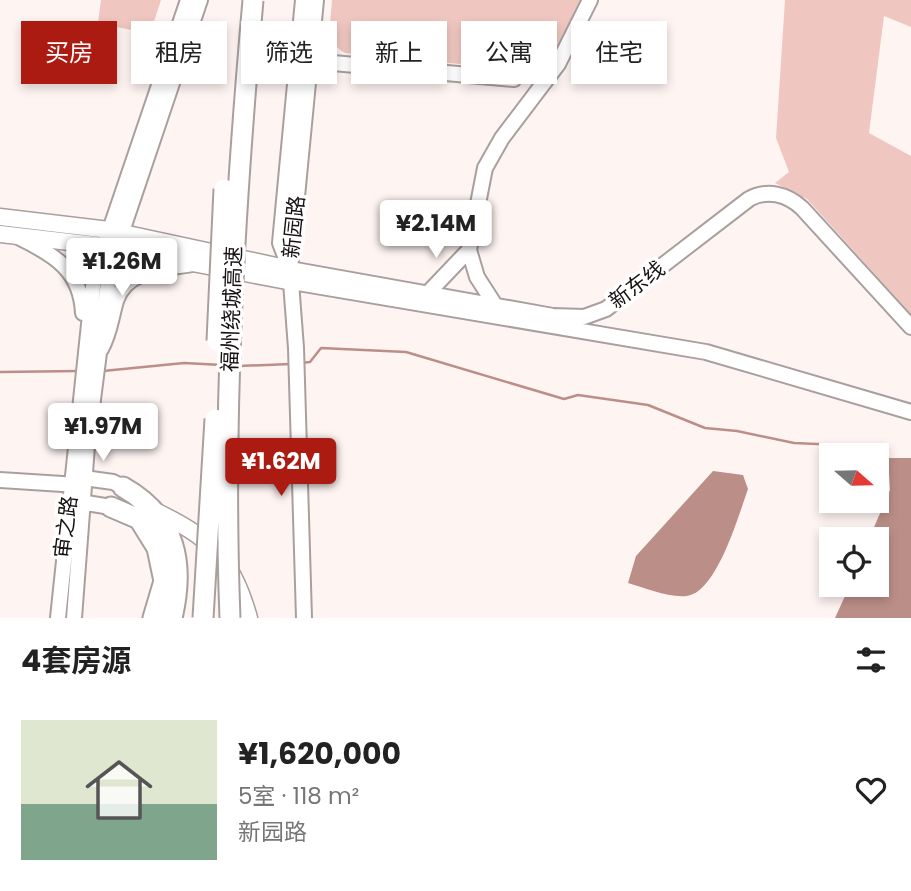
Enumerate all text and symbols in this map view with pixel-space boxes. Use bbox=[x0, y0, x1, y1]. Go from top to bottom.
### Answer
chip: 买房 bbox=[21, 21, 117, 84]
chip: 租房 bbox=[131, 21, 227, 84]
chip: 筛选 bbox=[241, 21, 337, 84]
chip: 新上 bbox=[351, 21, 447, 84]
chip: 公寓 bbox=[461, 21, 557, 84]
chip: 住宅 bbox=[571, 21, 667, 84]
street label: 新园路 bbox=[276, 194, 311, 260]
pin: ¥2.14M bbox=[379, 201, 493, 260]
text: ¥2.14M bbox=[396, 207, 476, 239]
pin: ¥1.26M bbox=[65, 238, 179, 298]
text: ¥1.26M bbox=[82, 245, 162, 277]
street label: 福州绕城高速 bbox=[215, 246, 248, 372]
street label: 新东线 bbox=[603, 254, 671, 315]
pin: ¥1.97M bbox=[46, 404, 160, 463]
text: ¥1.97M bbox=[64, 410, 142, 442]
pin: ¥1.62M bbox=[224, 438, 338, 498]
north arrow bbox=[819, 443, 889, 513]
map controls bbox=[819, 443, 889, 597]
text: ¥1.62M bbox=[241, 445, 321, 477]
street label: 审之路 bbox=[47, 494, 84, 560]
button: locate bbox=[819, 527, 889, 597]
text: 4套房源 bbox=[21, 639, 131, 682]
icon: filters bbox=[852, 641, 890, 679]
text: ¥1,620,000 bbox=[238, 732, 401, 775]
icon: home bbox=[77, 748, 161, 832]
icon: heart bbox=[852, 771, 890, 809]
text: 5室 · 118 m² bbox=[238, 780, 359, 812]
text: 新园路 bbox=[238, 816, 307, 848]

